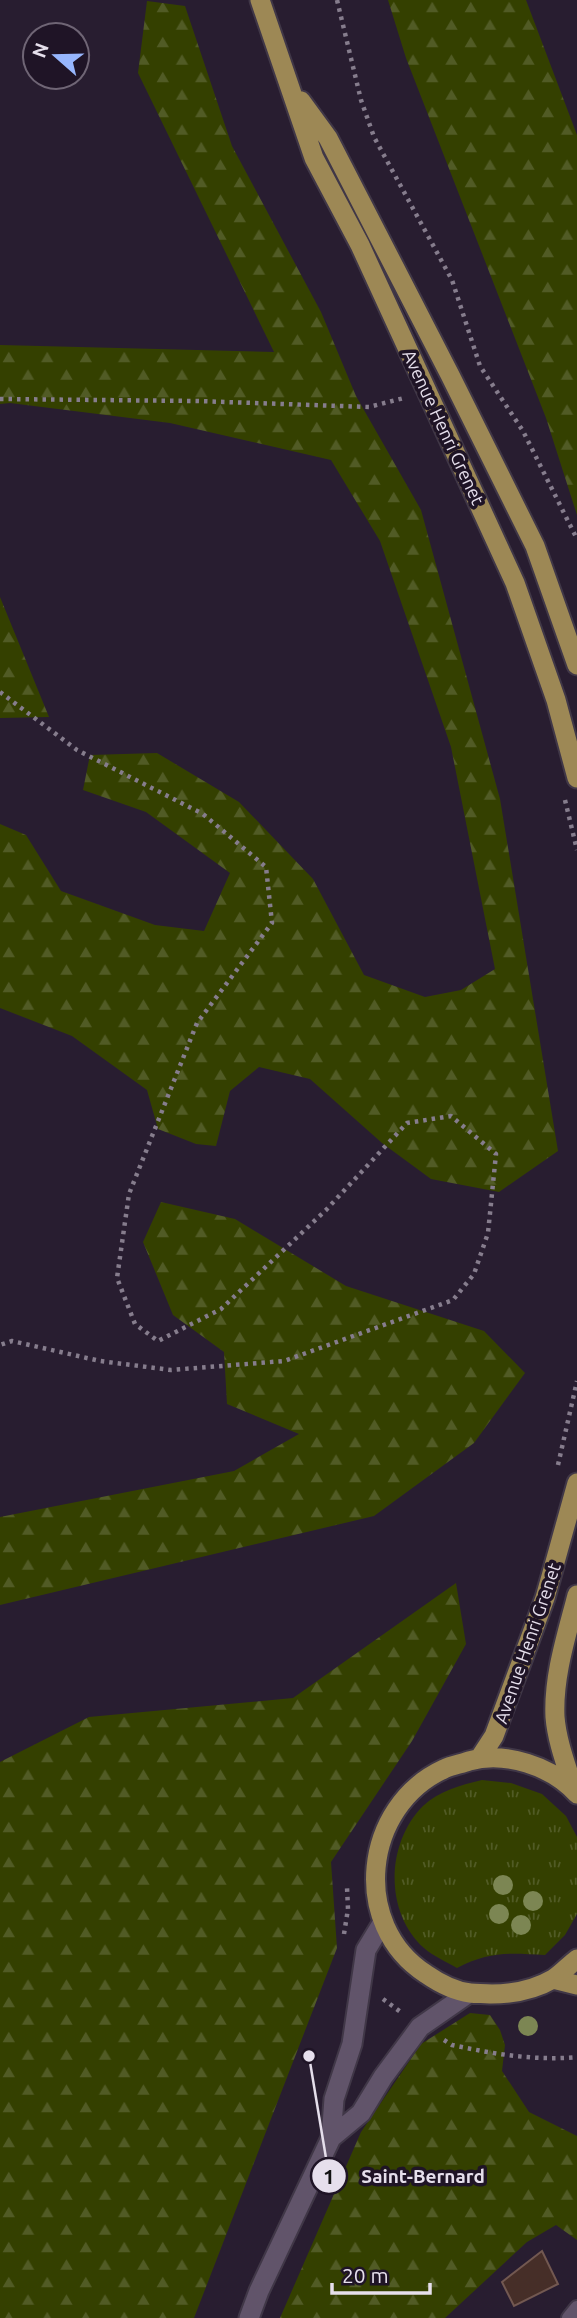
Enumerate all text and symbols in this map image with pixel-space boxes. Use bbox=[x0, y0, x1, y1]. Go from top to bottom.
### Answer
north arrow bbox=[21, 21, 91, 91]
text: N bbox=[27, 40, 53, 61]
street label: Avenue Henri Grenet bbox=[399, 346, 489, 508]
street label: Avenue Henri Grenet bbox=[490, 1560, 564, 1726]
callout: Saint-Bernard bbox=[312, 2156, 498, 2196]
text: 1 bbox=[323, 2164, 335, 2188]
text: Saint-Bernard bbox=[361, 2165, 485, 2187]
scale bar bbox=[332, 2252, 430, 2296]
text: 20 m bbox=[342, 2263, 389, 2287]

